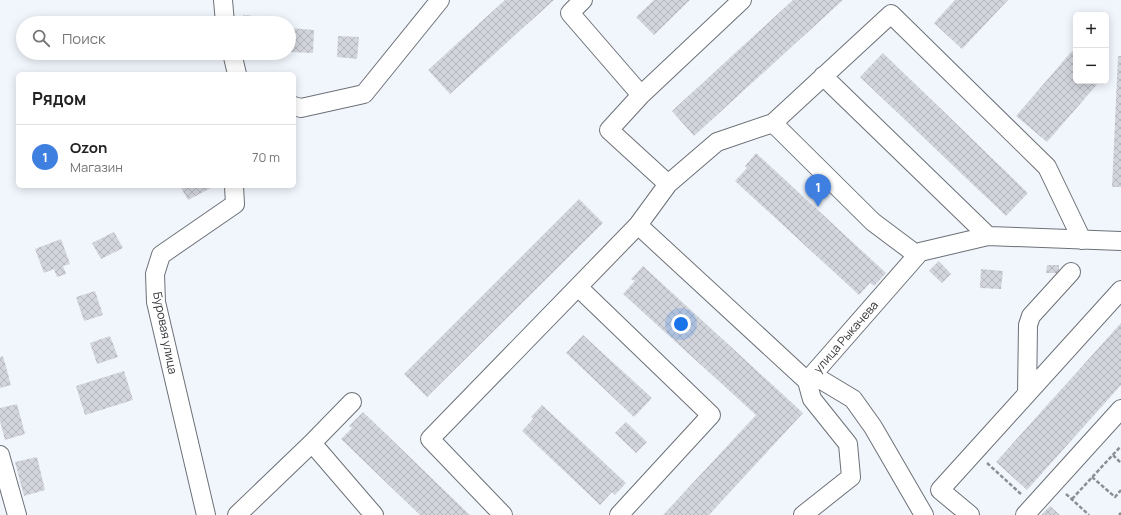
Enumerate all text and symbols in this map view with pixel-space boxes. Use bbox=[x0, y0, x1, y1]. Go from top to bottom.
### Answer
map controls bbox=[1073, 12, 1109, 84]
button: + bbox=[1073, 12, 1109, 48]
search box bbox=[16, 16, 296, 60]
icon: search bbox=[30, 27, 52, 49]
text: Поиск bbox=[62, 28, 106, 49]
button: − bbox=[1073, 48, 1109, 84]
text: Рядом bbox=[32, 87, 86, 110]
text: Ozon bbox=[70, 137, 107, 158]
text: 1 bbox=[42, 148, 48, 166]
text: 70 m bbox=[252, 148, 280, 166]
text: Магазин bbox=[70, 158, 123, 176]
pin: 1 bbox=[805, 174, 831, 207]
street label: Буровая улица bbox=[149, 290, 182, 376]
street label: улица Рыкачева bbox=[809, 297, 882, 377]
your location bbox=[671, 314, 691, 334]

